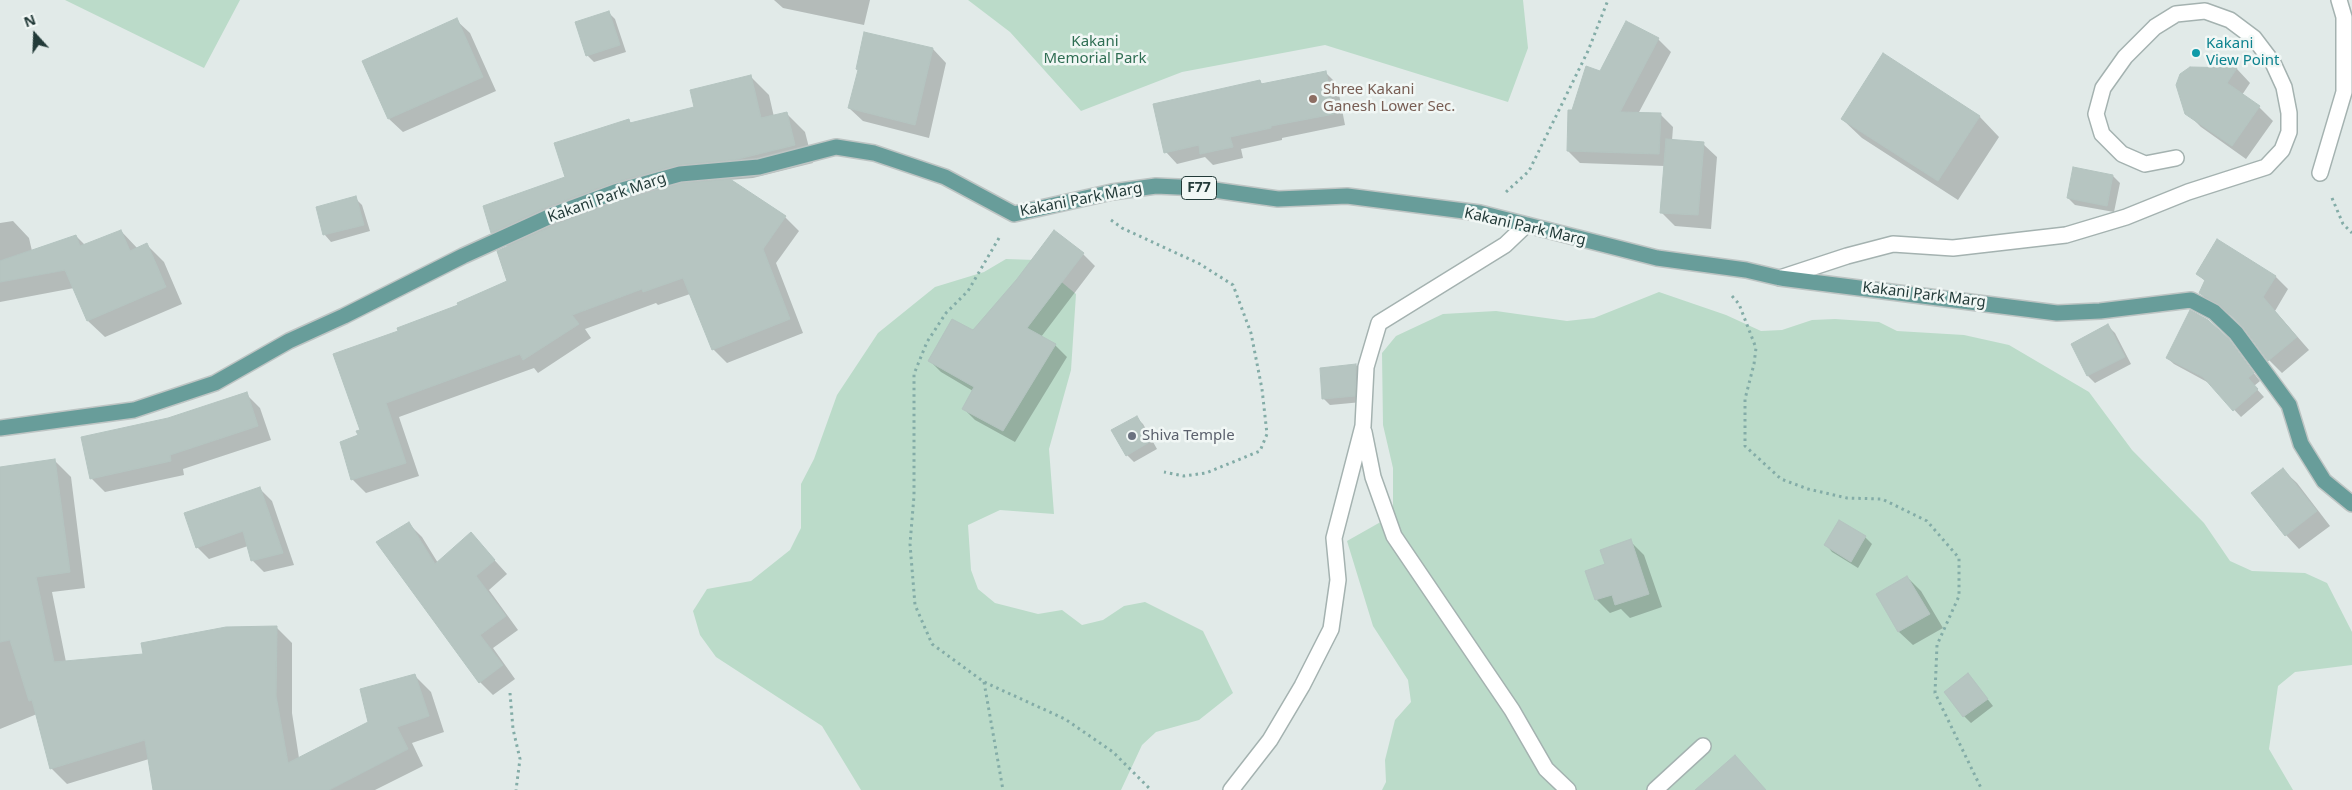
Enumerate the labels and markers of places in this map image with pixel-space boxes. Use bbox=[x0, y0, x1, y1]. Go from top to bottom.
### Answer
place label: Kakani View Point bbox=[2206, 35, 2279, 70]
marker: Kakani View Point bbox=[2190, 47, 2202, 59]
place label: Shree Kakani Ganesh Lower Sec. bbox=[1323, 81, 1455, 116]
marker: Shree Kakani Ganesh Lower Sec. bbox=[1307, 93, 1319, 105]
place label: Shiva Temple bbox=[1142, 427, 1235, 445]
marker: Shiva Temple bbox=[1126, 430, 1138, 442]

